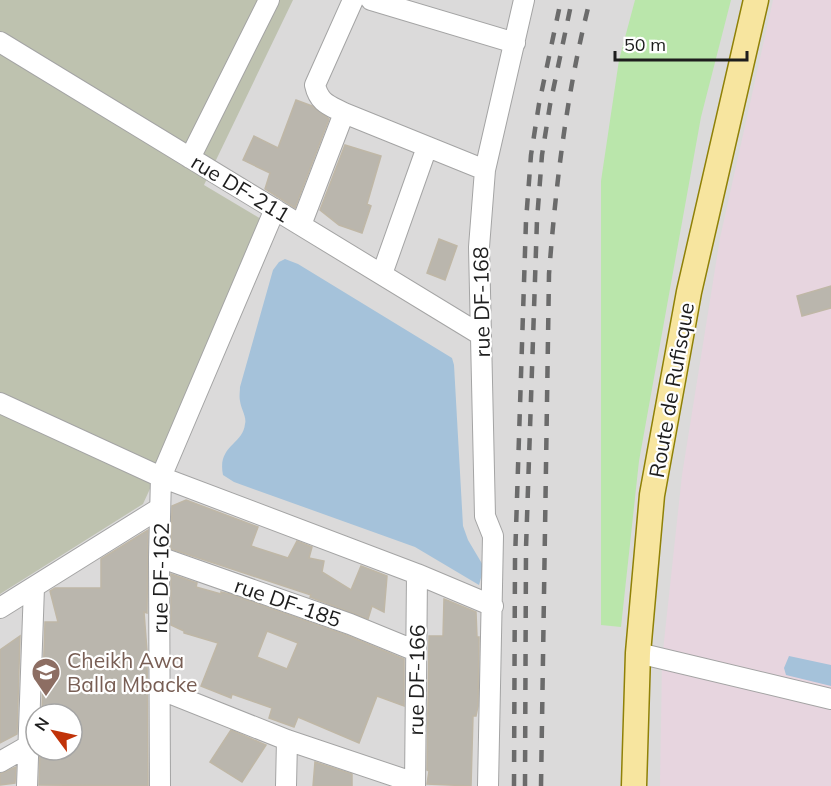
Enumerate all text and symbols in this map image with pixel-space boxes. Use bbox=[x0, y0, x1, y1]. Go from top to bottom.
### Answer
scale bar bbox=[615, 24, 747, 62]
text: 50 m bbox=[624, 33, 666, 56]
street label: rue DF-211 bbox=[187, 148, 295, 228]
street label: rue DF-168 bbox=[467, 246, 495, 358]
street label: Route de Rufisque bbox=[643, 300, 699, 480]
street label: rue DF-162 bbox=[146, 522, 174, 634]
street label: rue DF-185 bbox=[231, 572, 345, 632]
street label: rue DF-166 bbox=[402, 624, 430, 736]
place label: Cheikh Awa Balla Mbacke bbox=[67, 647, 198, 697]
school or university icon: Cheikh Awa Balla Mbacke bbox=[30, 656, 62, 698]
north arrow bbox=[24, 702, 84, 762]
text: N bbox=[30, 713, 53, 734]

